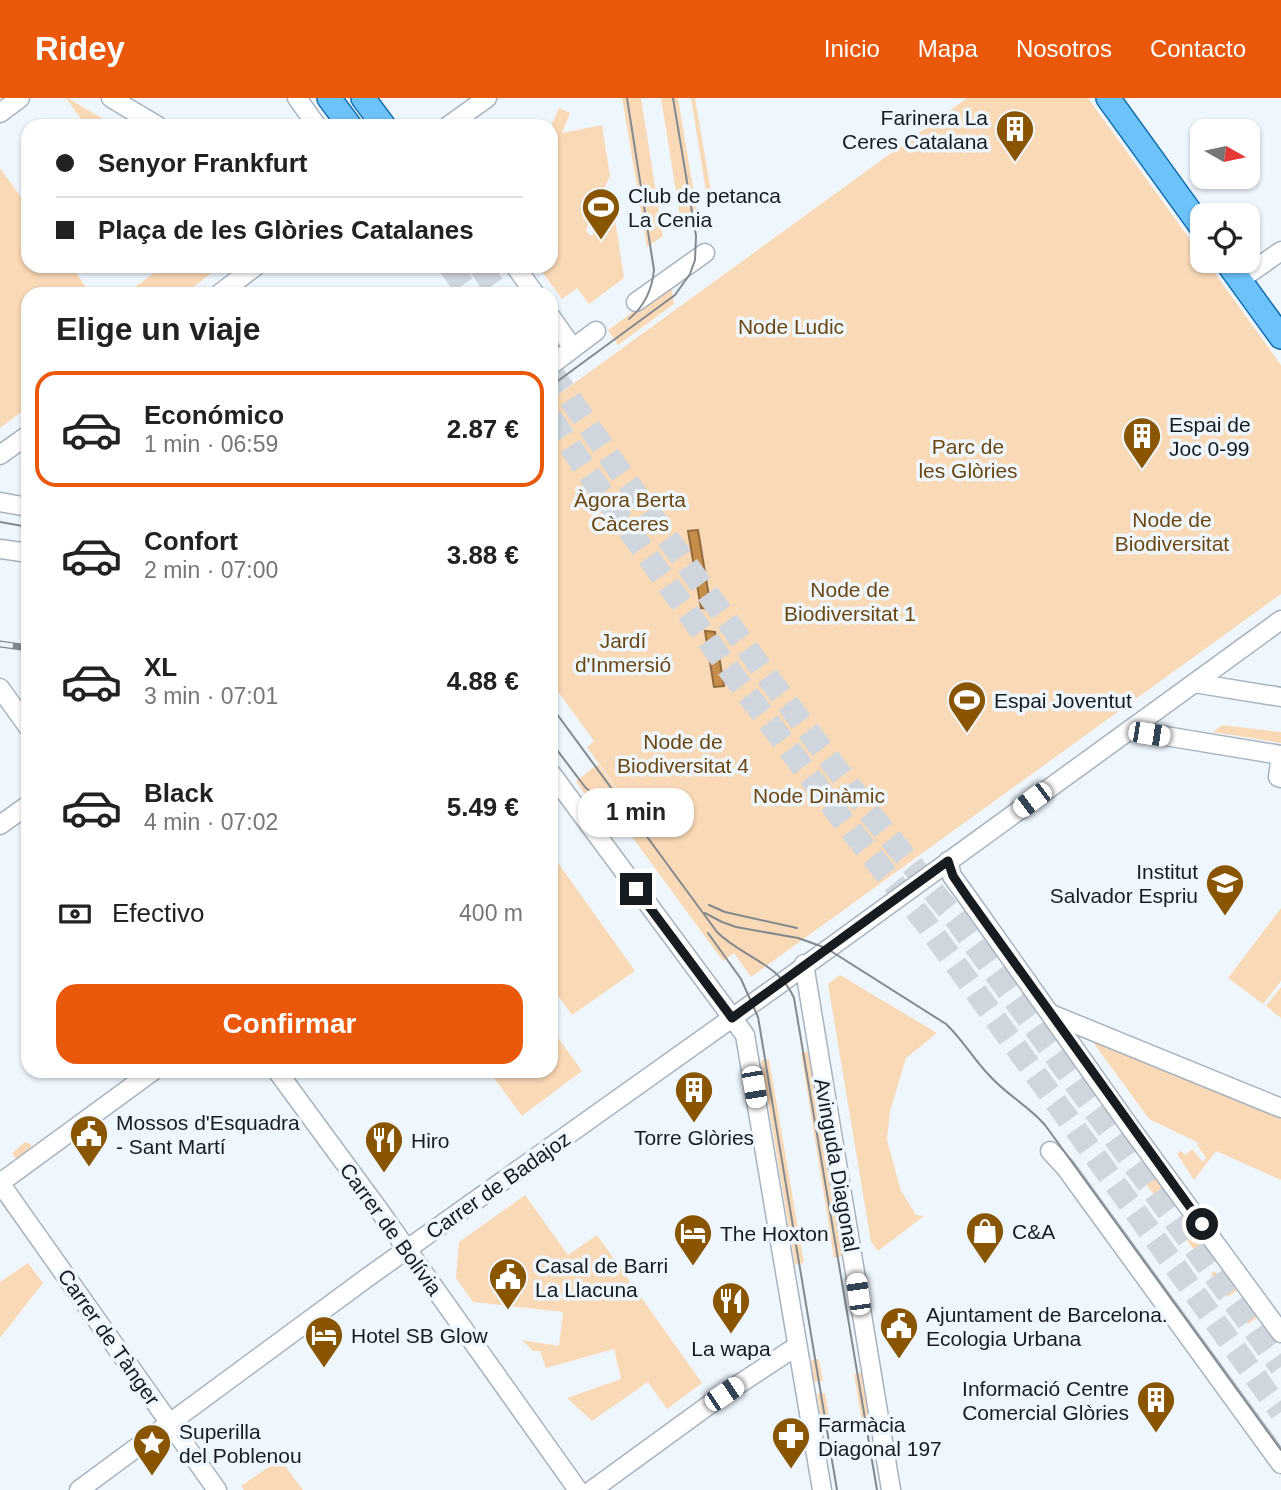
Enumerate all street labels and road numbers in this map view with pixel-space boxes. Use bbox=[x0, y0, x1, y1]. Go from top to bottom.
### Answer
street label: Avinguda Diagonal bbox=[810, 1076, 864, 1254]
street label: Carrer de Badajoz bbox=[422, 1127, 574, 1243]
street label: Carrer de Bolívia bbox=[335, 1159, 447, 1300]
street label: Carrer de Tànger bbox=[53, 1265, 165, 1409]

